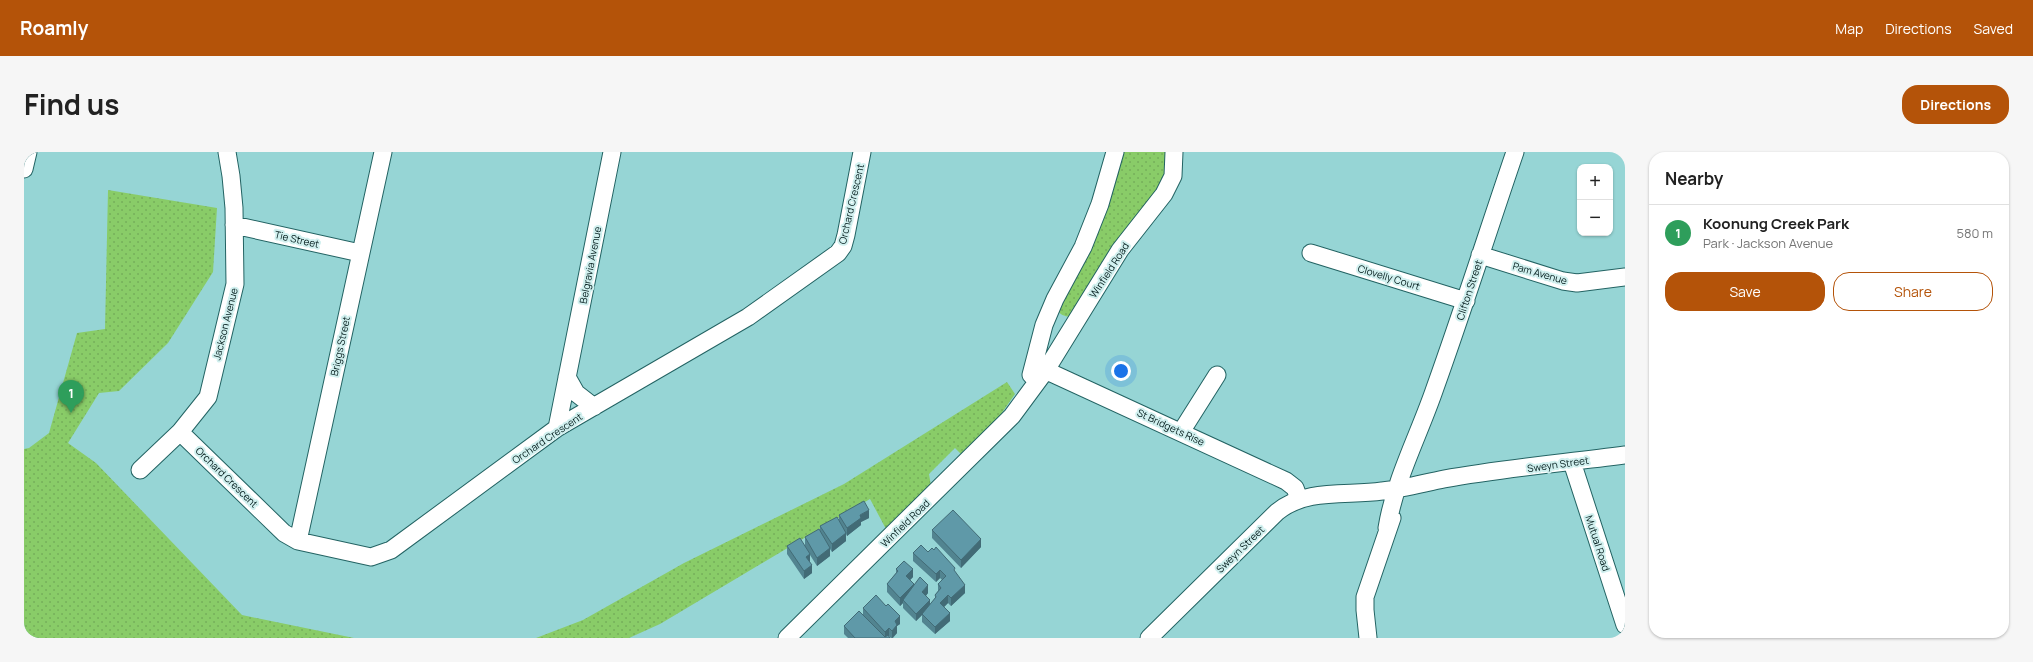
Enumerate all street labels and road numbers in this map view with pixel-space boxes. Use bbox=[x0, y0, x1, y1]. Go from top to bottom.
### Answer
street label: Orchard Crescent bbox=[835, 162, 867, 246]
street label: Belgravia Avenue bbox=[576, 225, 604, 305]
street label: Tie Street bbox=[273, 227, 321, 251]
street label: Winfield Road bbox=[1086, 240, 1132, 300]
street label: Clifton Street bbox=[1453, 258, 1485, 322]
street label: Pam Avenue bbox=[1511, 259, 1569, 288]
street label: Clovelly Court bbox=[1356, 261, 1422, 293]
street label: Jackson Avenue bbox=[209, 286, 241, 362]
street label: Briggs Street bbox=[327, 315, 353, 377]
street label: St Bridgets Rise bbox=[1135, 405, 1207, 449]
street label: Orchard Crescent bbox=[509, 409, 585, 467]
street label: Orchard Crescent bbox=[193, 443, 261, 511]
street label: Sweyn Street bbox=[1526, 453, 1590, 475]
street label: Winfield Road bbox=[877, 496, 933, 550]
street label: Mutual Road bbox=[1582, 513, 1614, 573]
street label: Sweyn Street bbox=[1213, 522, 1267, 576]

